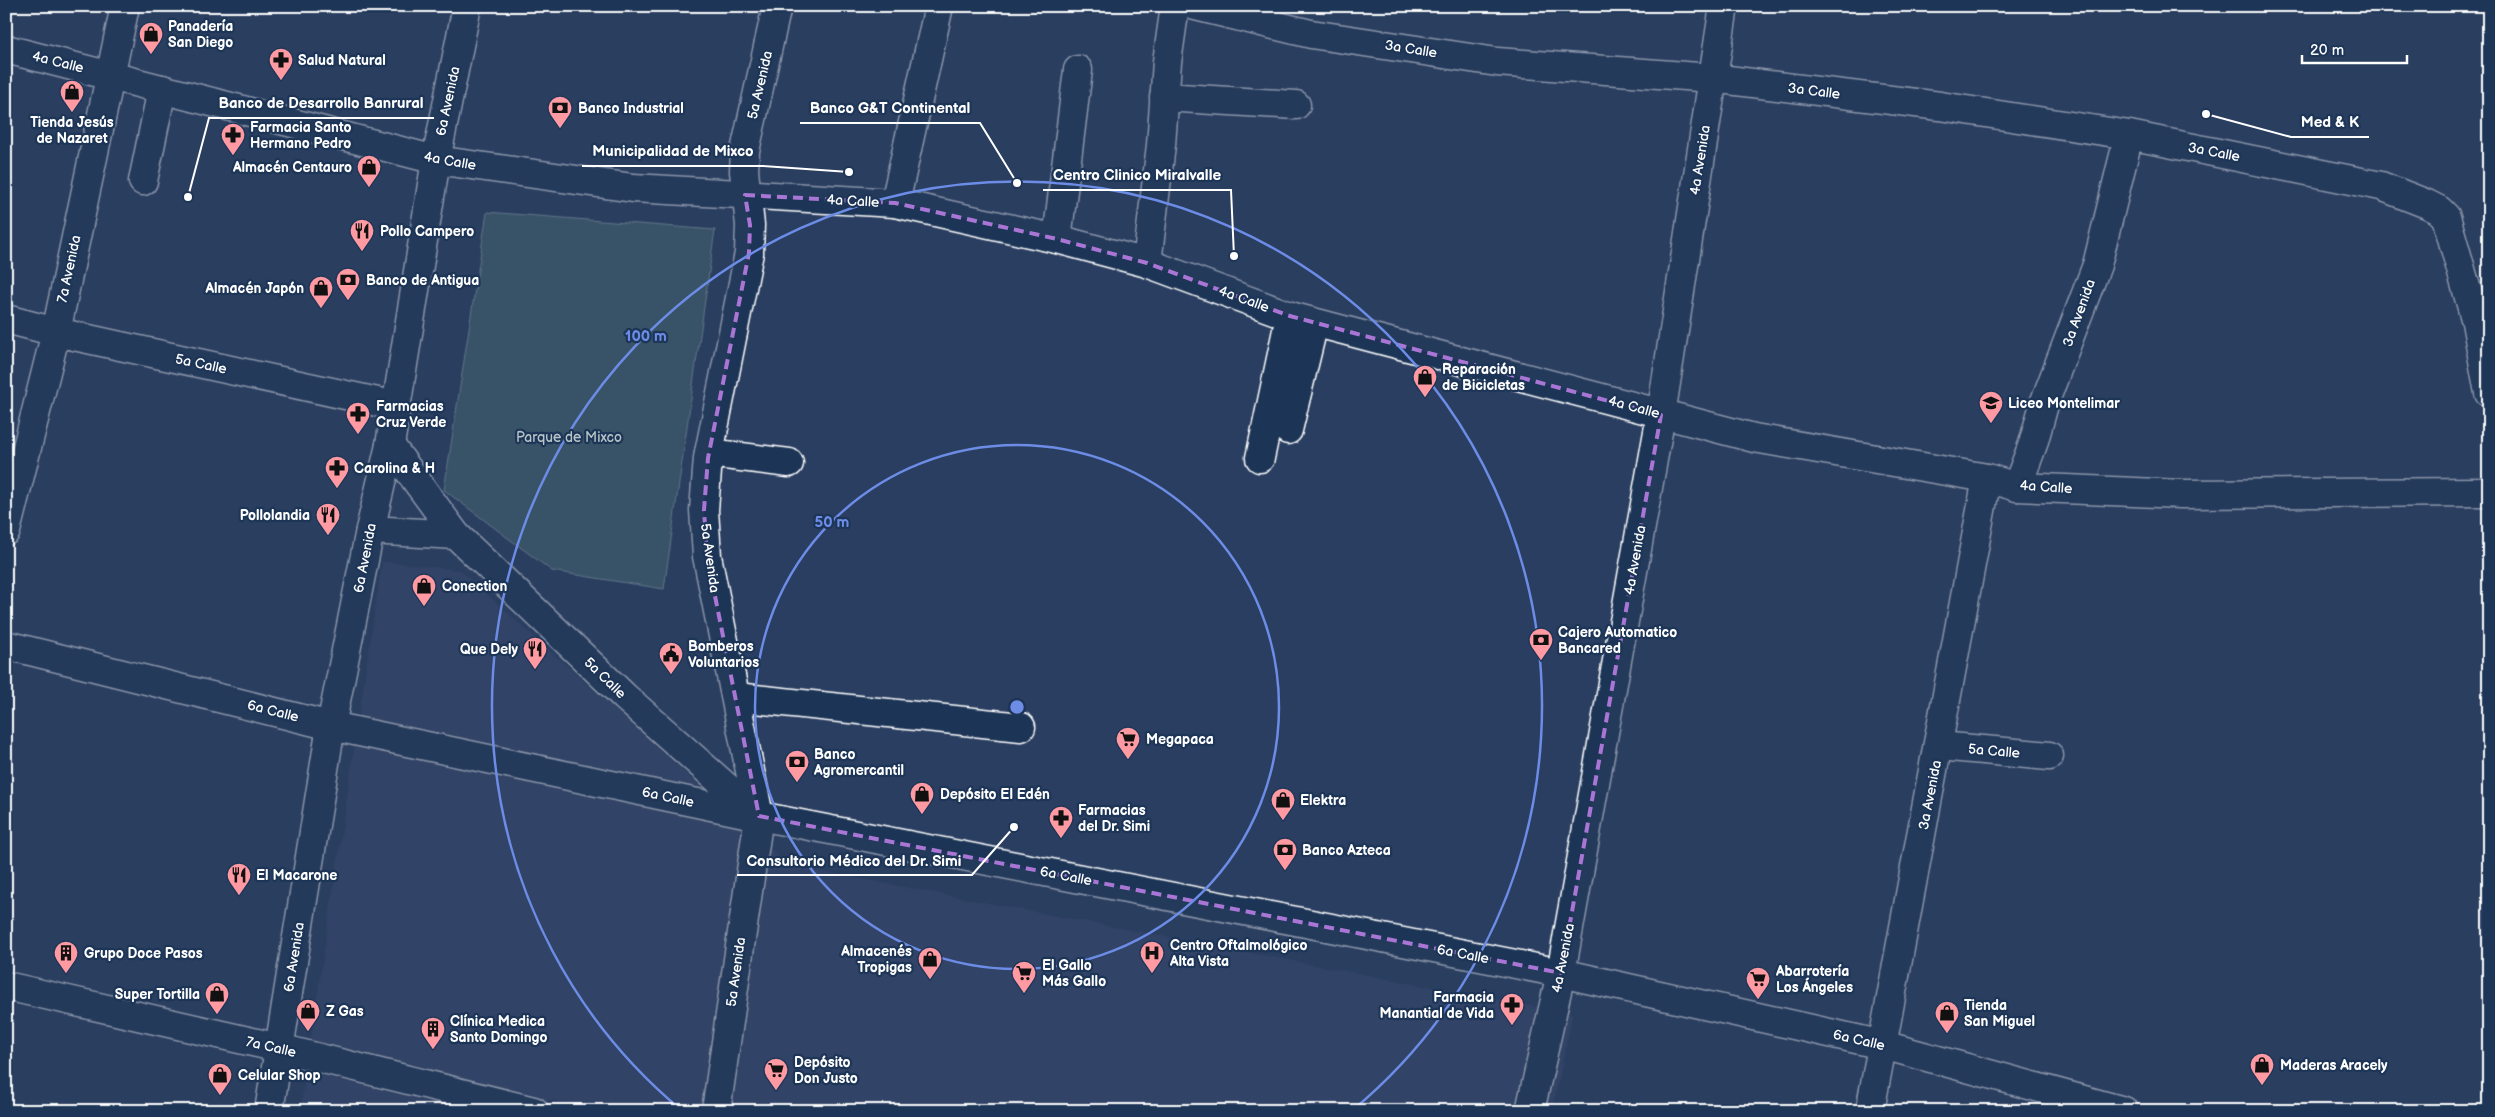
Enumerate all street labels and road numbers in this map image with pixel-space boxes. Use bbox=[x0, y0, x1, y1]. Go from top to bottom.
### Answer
street label: 3a Calle bbox=[1384, 36, 1438, 62]
street label: 4a Calle bbox=[30, 47, 86, 77]
street label: 5a Avenida bbox=[744, 49, 776, 121]
street label: 6a Avenida bbox=[432, 65, 464, 137]
street label: 3a Calle bbox=[1787, 79, 1841, 103]
street label: 4a Avenida bbox=[1686, 124, 1714, 196]
street label: 3a Calle bbox=[2187, 139, 2241, 165]
street label: 4a Calle bbox=[423, 148, 477, 174]
street label: 4a Calle bbox=[826, 191, 880, 211]
street label: 7a Avenida bbox=[54, 234, 84, 304]
street label: 3a Avenida bbox=[2059, 277, 2099, 349]
street label: 4a Calle bbox=[1216, 282, 1272, 316]
street label: 5a Calle bbox=[174, 350, 228, 378]
street label: 4a Calle bbox=[1606, 392, 1662, 422]
street label: 4a Calle bbox=[2019, 477, 2073, 497]
street label: 6a Avenida bbox=[350, 522, 380, 594]
street label: 5a Avenida bbox=[697, 522, 723, 594]
street label: 4a Avenida bbox=[1621, 524, 1649, 596]
street label: 5a Calle bbox=[580, 654, 630, 702]
street label: 6a Calle bbox=[245, 696, 301, 726]
street label: 5a Calle bbox=[1967, 740, 2021, 762]
street label: 3a Avenida bbox=[1915, 759, 1945, 831]
street label: 6a Calle bbox=[641, 783, 695, 811]
street label: 6a Calle bbox=[1039, 863, 1093, 889]
street label: 6a Avenida bbox=[280, 921, 308, 993]
street label: 4a Avenida bbox=[1548, 922, 1578, 994]
street label: 5a Avenida bbox=[723, 936, 749, 1008]
street label: 6a Calle bbox=[1436, 941, 1490, 967]
street label: 6a Calle bbox=[1831, 1026, 1887, 1054]
street label: 7a Calle bbox=[244, 1033, 298, 1061]

